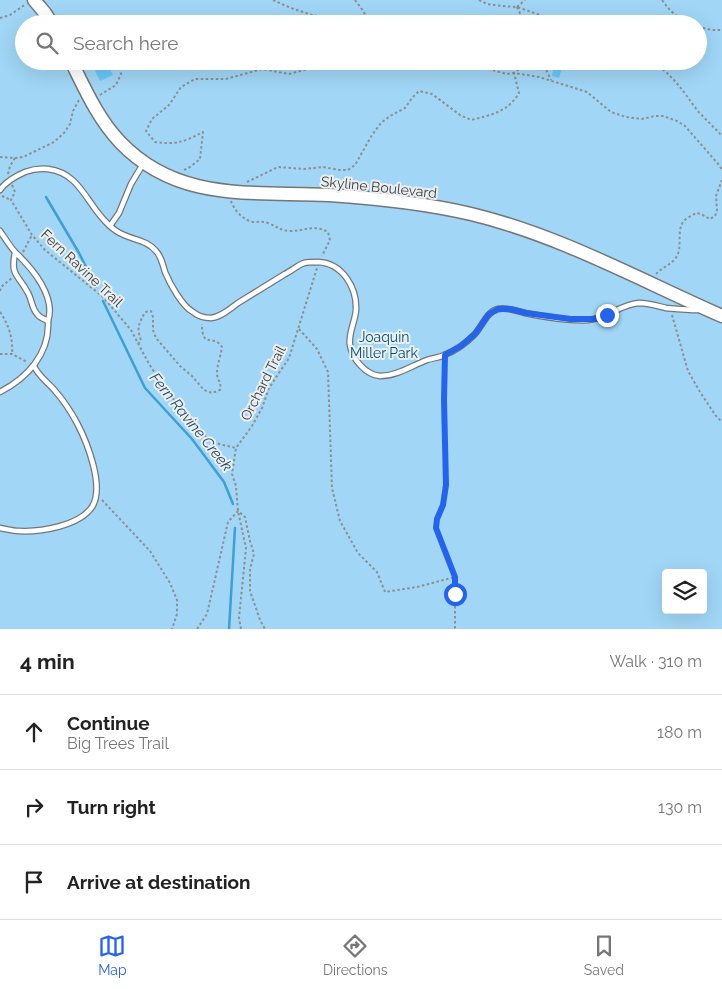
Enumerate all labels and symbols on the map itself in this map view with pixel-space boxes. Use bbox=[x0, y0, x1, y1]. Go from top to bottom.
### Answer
street label: Skyline Boulevard bbox=[320, 173, 438, 201]
street label: Fern Ravine Trail bbox=[38, 226, 126, 310]
route end bbox=[596, 304, 619, 327]
park label: Joaquin Miller Park bbox=[350, 329, 419, 361]
street label: Orchard Trail bbox=[237, 343, 289, 423]
water label: Fern Ravine Creek bbox=[146, 369, 236, 475]
route start bbox=[444, 583, 467, 606]

